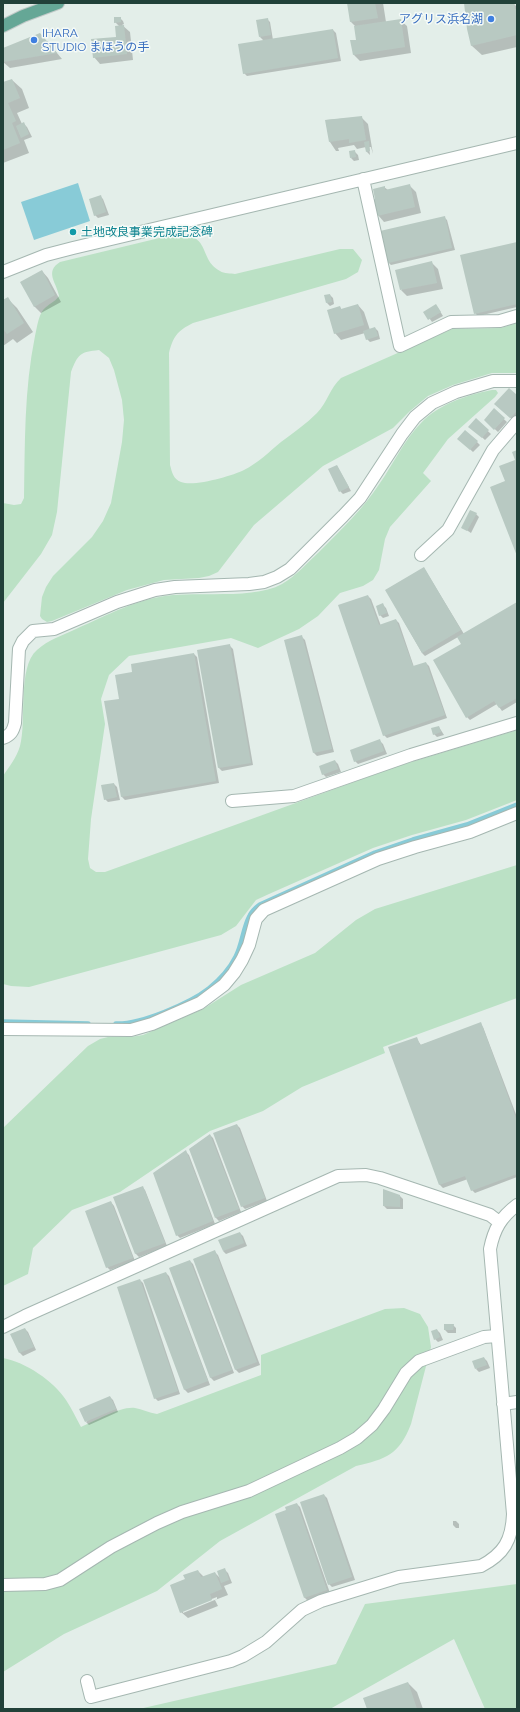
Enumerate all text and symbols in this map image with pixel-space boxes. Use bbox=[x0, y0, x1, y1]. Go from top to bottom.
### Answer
place label: アグリス浜名湖 bbox=[399, 12, 483, 26]
marker: アグリス浜名湖 bbox=[486, 14, 496, 24]
place label: IHARA STUDIO まほうの手 bbox=[42, 26, 149, 54]
marker: IHARA STUDIO まほうの手 bbox=[29, 35, 39, 45]
place label: 土地改良事業完成記念碑 bbox=[81, 225, 213, 239]
marker: 土地改良事業完成記念碑 bbox=[68, 227, 78, 237]

